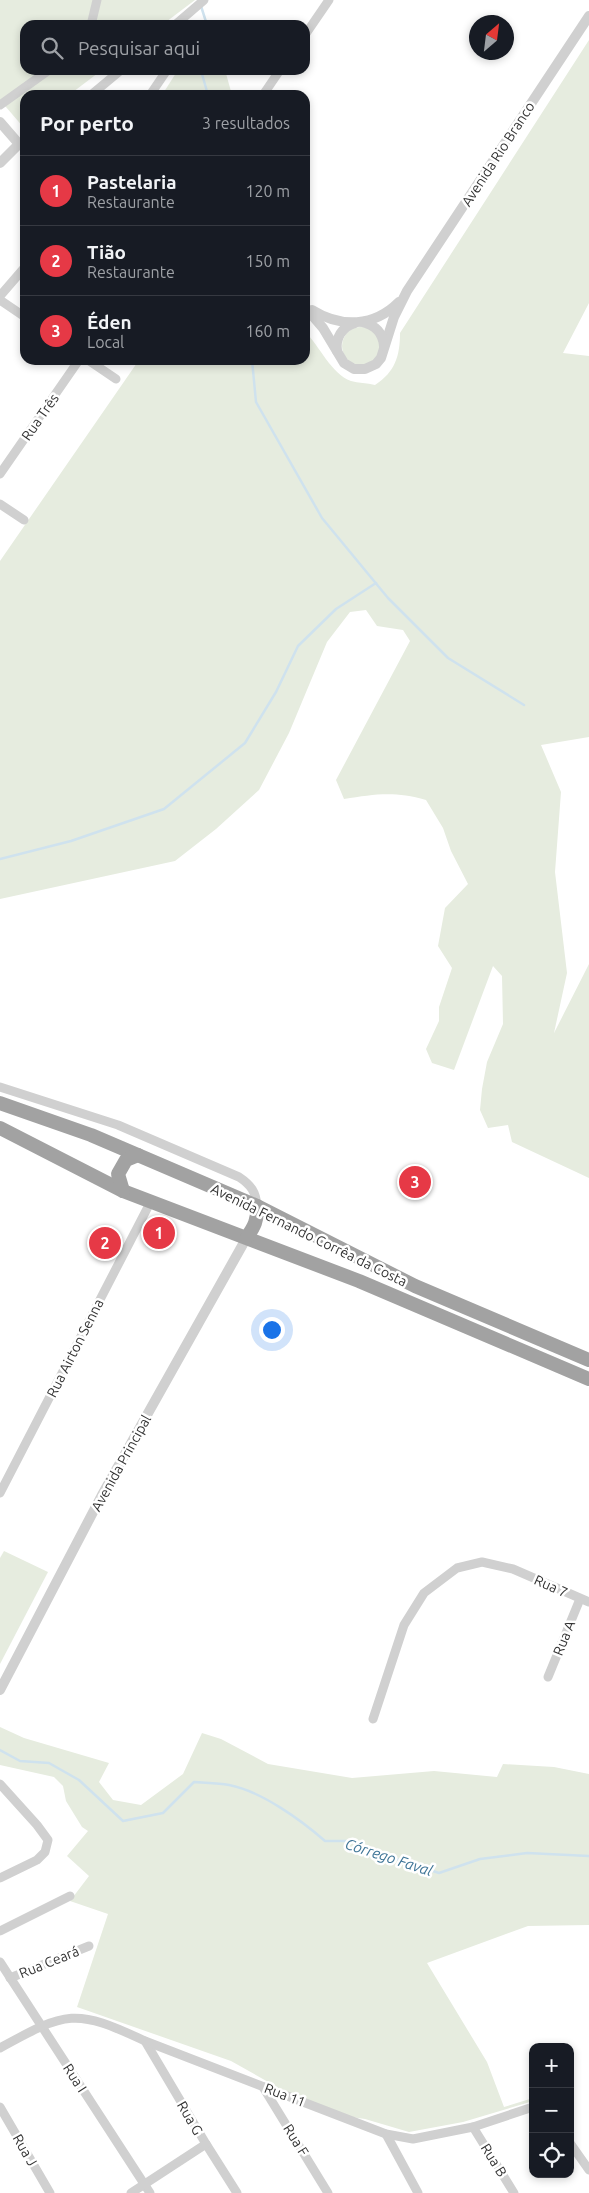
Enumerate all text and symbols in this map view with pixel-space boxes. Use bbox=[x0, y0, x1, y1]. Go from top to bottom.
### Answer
north arrow bbox=[469, 15, 514, 60]
search box bbox=[20, 20, 310, 75]
icon: search bbox=[38, 34, 66, 62]
text: Pesquisar aqui bbox=[78, 37, 200, 59]
street label: Avenida Rio Branco bbox=[458, 99, 538, 209]
text: Por perto bbox=[40, 111, 134, 135]
text: 3 resultados bbox=[202, 114, 290, 132]
text: Pastelaria bbox=[87, 171, 177, 193]
text: 1 bbox=[51, 182, 61, 200]
text: 120 m bbox=[245, 182, 290, 200]
text: Restaurante bbox=[87, 193, 175, 211]
text: Tião bbox=[87, 241, 126, 263]
text: 2 bbox=[51, 252, 61, 270]
text: 150 m bbox=[245, 252, 290, 270]
text: Restaurante bbox=[87, 263, 175, 281]
text: Éden bbox=[87, 311, 132, 333]
text: 3 bbox=[51, 322, 61, 340]
text: 160 m bbox=[245, 322, 290, 340]
text: Local bbox=[87, 333, 124, 351]
street label: Rua Três bbox=[18, 390, 62, 444]
pin: 3 bbox=[399, 1163, 431, 1201]
street label: Avenida Fernando Corrêa da Costa bbox=[208, 1180, 410, 1290]
pin: 1 bbox=[143, 1214, 175, 1252]
pin: 2 bbox=[89, 1224, 121, 1262]
street label: Rua Airton Senna bbox=[43, 1296, 107, 1400]
your location bbox=[259, 1317, 285, 1343]
street label: Avenida Principal bbox=[88, 1412, 154, 1514]
street label: Rua 7 bbox=[532, 1572, 570, 1600]
street label: Rua A bbox=[550, 1618, 578, 1658]
water label: Córrego Faval bbox=[343, 1835, 436, 1879]
street label: Rua Ceará bbox=[17, 1943, 81, 1981]
map controls bbox=[529, 2043, 574, 2178]
button: + bbox=[529, 2043, 574, 2088]
street label: Rua I bbox=[60, 2061, 90, 2095]
street label: Rua 11 bbox=[262, 2080, 308, 2110]
button: − bbox=[529, 2088, 574, 2133]
street label: Rua G bbox=[174, 2098, 206, 2138]
street label: Rua F bbox=[280, 2121, 312, 2159]
street label: Rua J bbox=[10, 2131, 40, 2169]
button: locate bbox=[529, 2133, 574, 2178]
street label: Rua B bbox=[478, 2140, 510, 2180]

